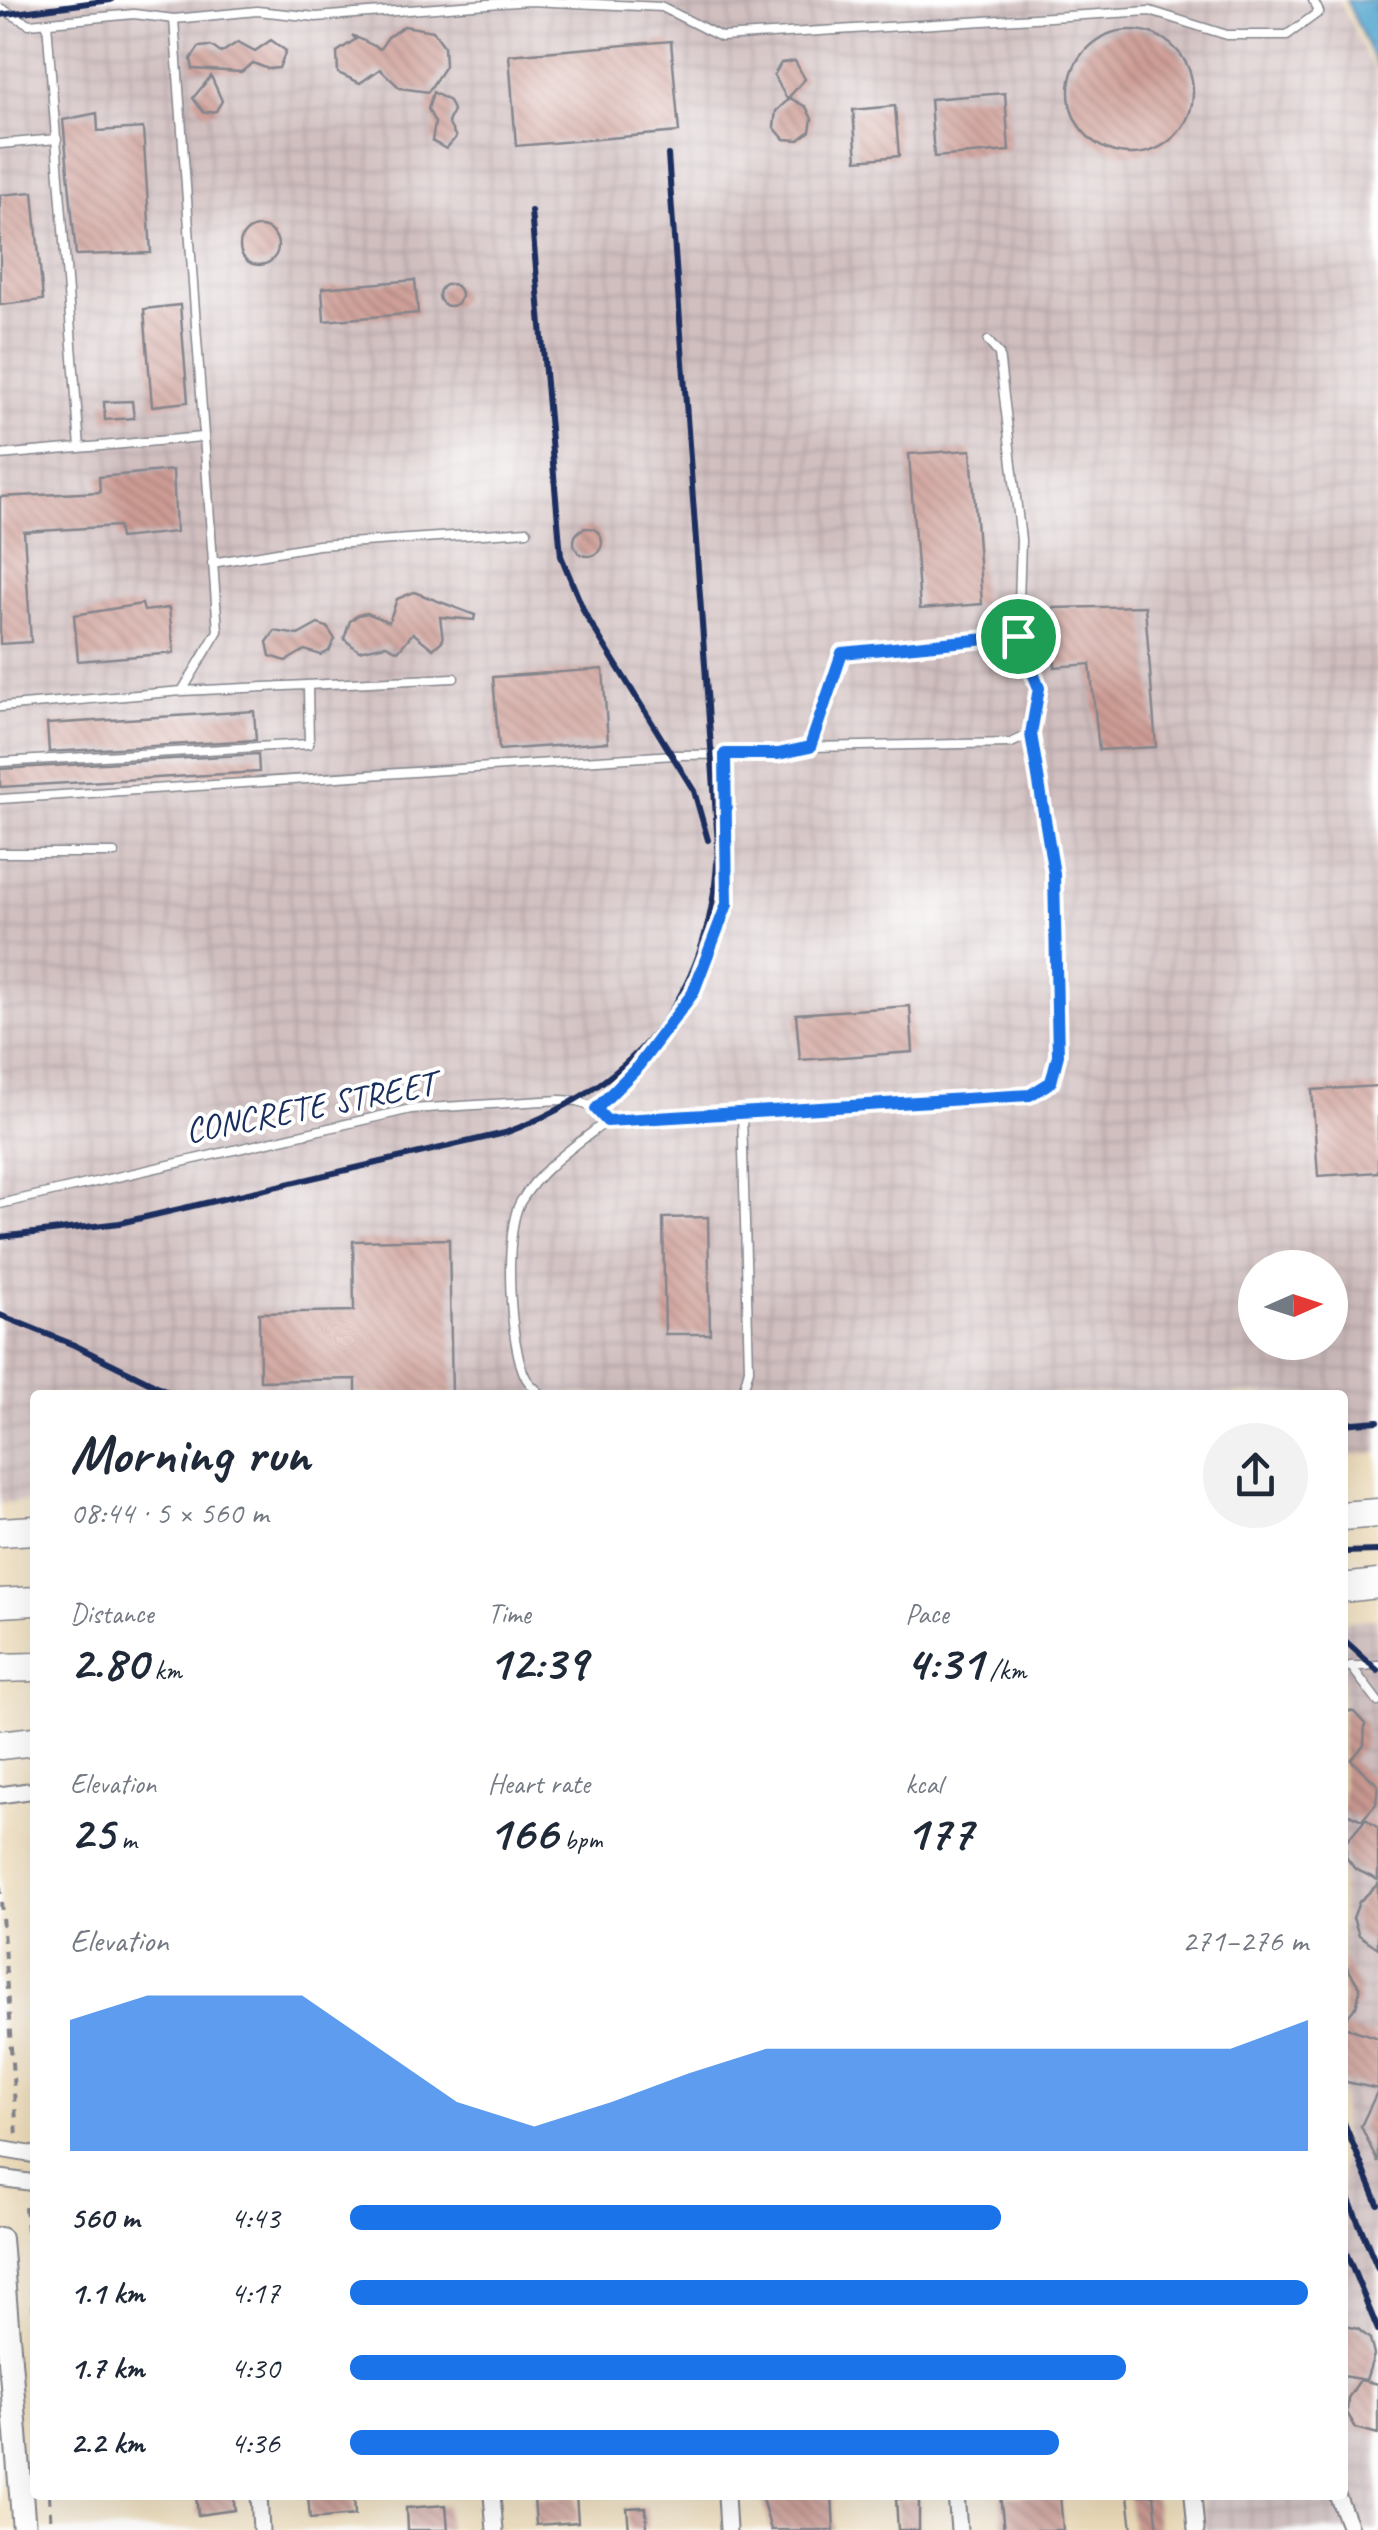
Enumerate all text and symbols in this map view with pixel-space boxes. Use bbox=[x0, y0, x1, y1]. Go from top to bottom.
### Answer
pin bbox=[976, 594, 1061, 679]
icon: arrive bbox=[991, 609, 1046, 664]
street label: CONCRETE STREET bbox=[181, 1059, 447, 1153]
north arrow bbox=[1238, 1250, 1348, 1360]
map controls bbox=[1238, 1250, 1348, 1360]
text: Morning run bbox=[70, 1419, 310, 1489]
button: share bbox=[1203, 1423, 1308, 1528]
text: 08:44 · 5 × 560 m bbox=[70, 1492, 268, 1533]
text: Distance bbox=[70, 1596, 154, 1631]
text: Time bbox=[488, 1596, 531, 1631]
text: Pace bbox=[905, 1596, 948, 1631]
text: 2.80 bbox=[70, 1631, 147, 1694]
text: 12:39 bbox=[488, 1631, 587, 1694]
text: 4:31 bbox=[905, 1631, 983, 1694]
text: km bbox=[147, 1652, 182, 1687]
text: /km bbox=[983, 1652, 1026, 1687]
text: Elevation bbox=[70, 1766, 156, 1801]
text: Heart rate bbox=[488, 1766, 590, 1801]
text: kcal bbox=[905, 1766, 942, 1801]
text: 25 bbox=[70, 1801, 114, 1864]
text: 166 bbox=[488, 1801, 557, 1864]
text: 177 bbox=[905, 1801, 972, 1864]
text: m bbox=[114, 1822, 137, 1857]
text: bpm bbox=[557, 1822, 603, 1857]
text: Elevation bbox=[70, 1920, 168, 1961]
text: 271–276 m bbox=[1182, 1920, 1308, 1961]
text: 560 m bbox=[70, 2197, 139, 2238]
text: 4:43 bbox=[230, 2197, 280, 2238]
text: 1.1 km bbox=[70, 2272, 144, 2313]
text: 4:17 bbox=[230, 2272, 280, 2313]
text: 1.7 km bbox=[70, 2347, 144, 2388]
text: 4:30 bbox=[230, 2347, 280, 2388]
text: 2.2 km bbox=[70, 2422, 144, 2463]
text: 4:36 bbox=[230, 2422, 280, 2463]

